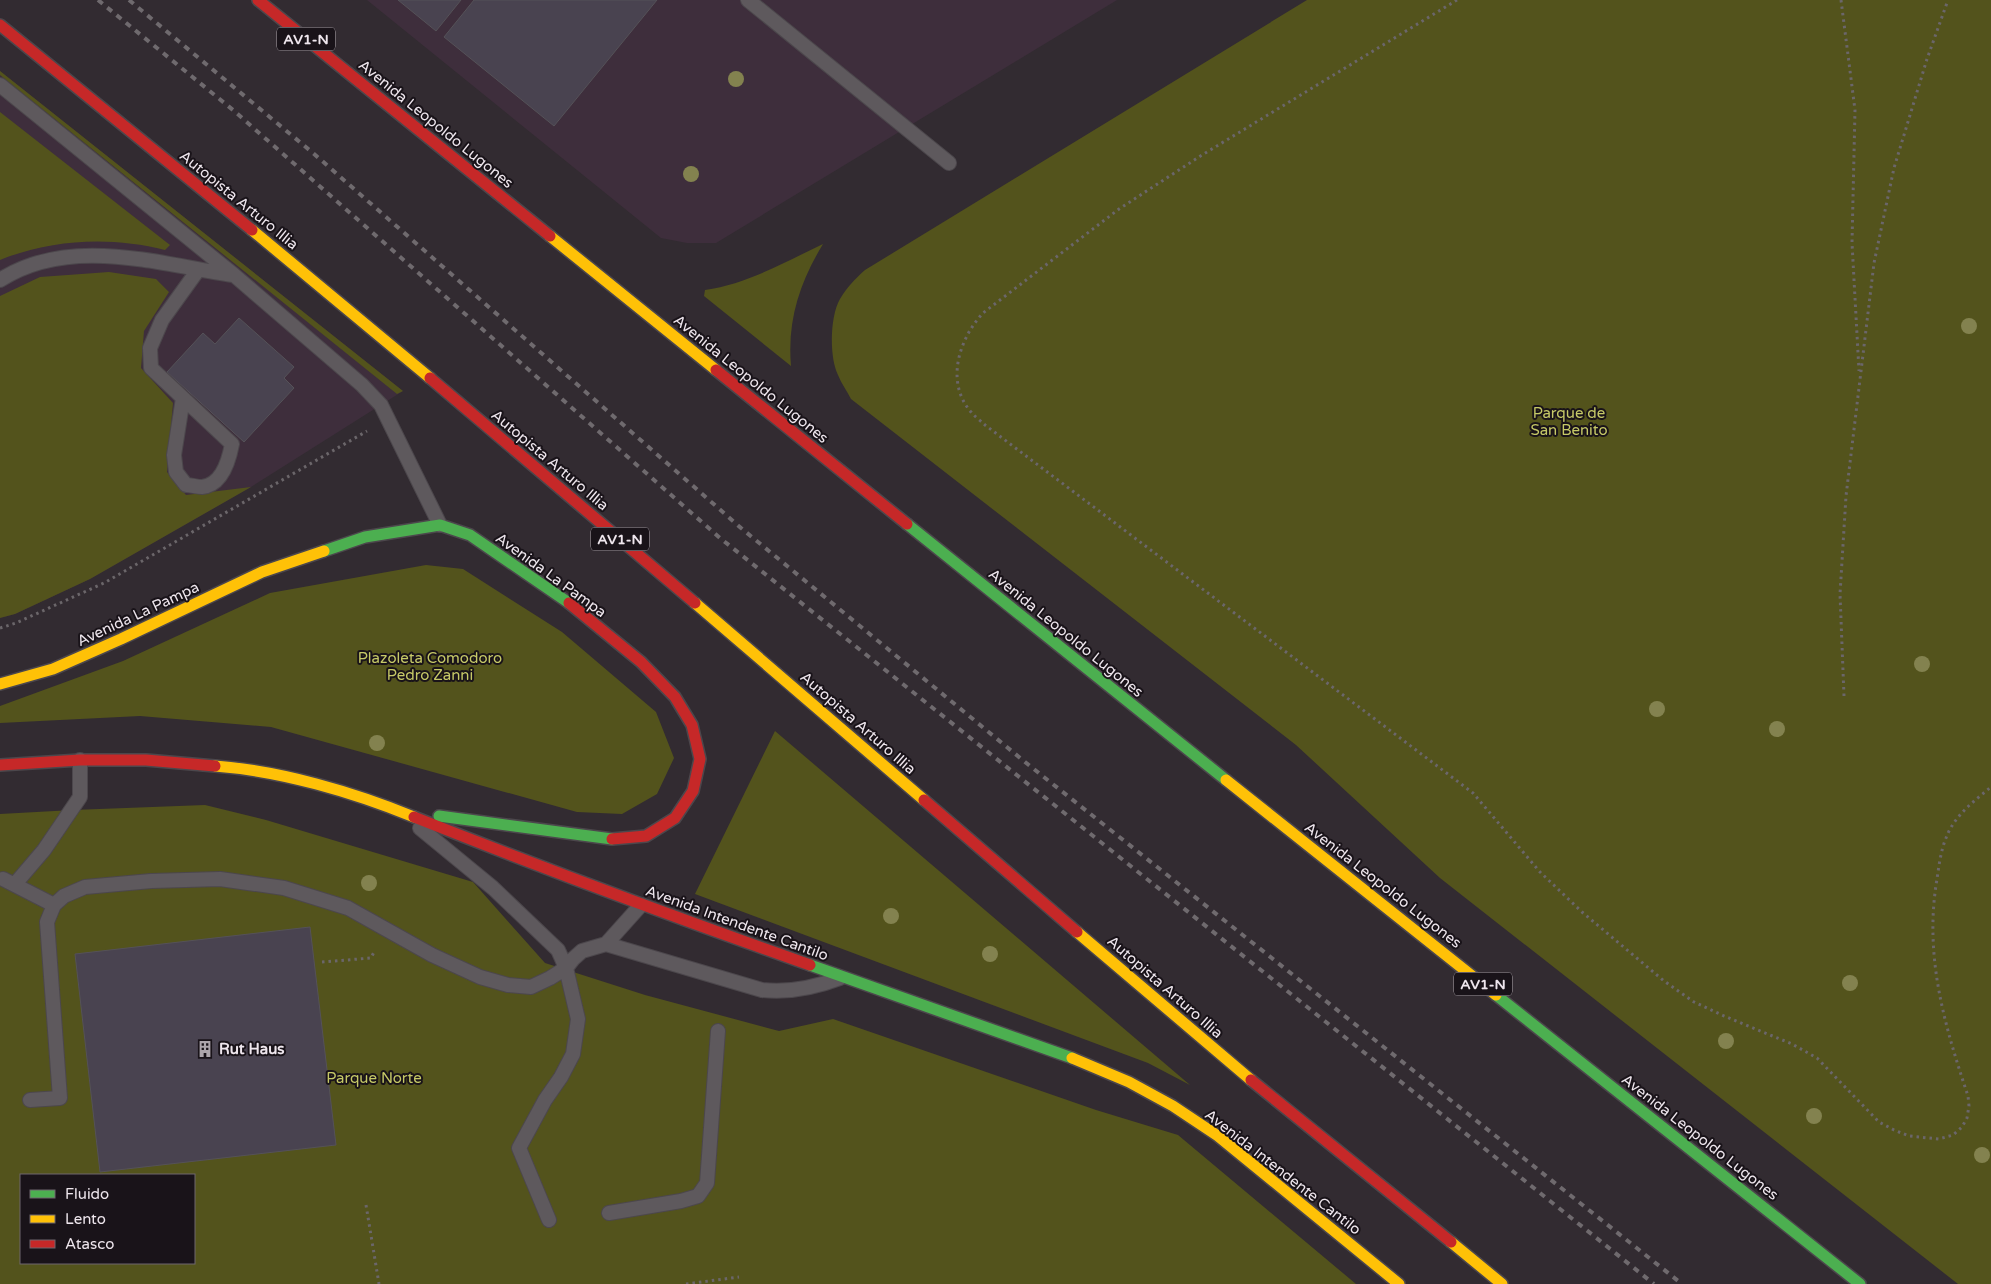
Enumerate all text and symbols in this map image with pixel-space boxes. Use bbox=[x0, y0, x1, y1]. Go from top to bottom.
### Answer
road number: AV1-N bbox=[277, 28, 335, 50]
street label: Avenida Leopoldo Lugones bbox=[355, 56, 517, 192]
street label: Autopista Arturo Illia bbox=[176, 147, 302, 253]
street label: Avenida Leopoldo Lugones bbox=[670, 311, 832, 447]
park label: Parque de San Benito bbox=[1530, 404, 1608, 439]
street label: Autopista Arturo Illia bbox=[488, 406, 612, 514]
road number: AV1-N bbox=[591, 528, 649, 550]
street label: Avenida La Pampa bbox=[492, 529, 610, 621]
street label: Avenida Leopoldo Lugones bbox=[985, 565, 1147, 701]
street label: Avenida La Pampa bbox=[74, 578, 202, 650]
park label: Plazoleta Comodoro Pedro Zanni bbox=[358, 649, 502, 684]
street label: Autopista Arturo Illia bbox=[797, 668, 919, 778]
street label: Avenida Leopoldo Lugones bbox=[1301, 818, 1465, 952]
street label: Avenida Intendente Cantilo bbox=[643, 882, 831, 964]
street label: Autopista Arturo Illia bbox=[1104, 932, 1226, 1042]
road number: AV1-N bbox=[1454, 972, 1512, 996]
building icon: Rut Haus bbox=[195, 1039, 215, 1059]
place label: Rut Haus bbox=[219, 1040, 284, 1058]
park label: Parque Norte bbox=[326, 1069, 422, 1087]
street label: Avenida Leopoldo Lugones bbox=[1618, 1070, 1782, 1204]
street label: Avenida Intendente Cantilo bbox=[1201, 1105, 1365, 1239]
legend bbox=[20, 1174, 195, 1264]
text: Fluido bbox=[65, 1185, 109, 1203]
text: Lento bbox=[65, 1210, 106, 1228]
text: Atasco bbox=[65, 1235, 114, 1253]

